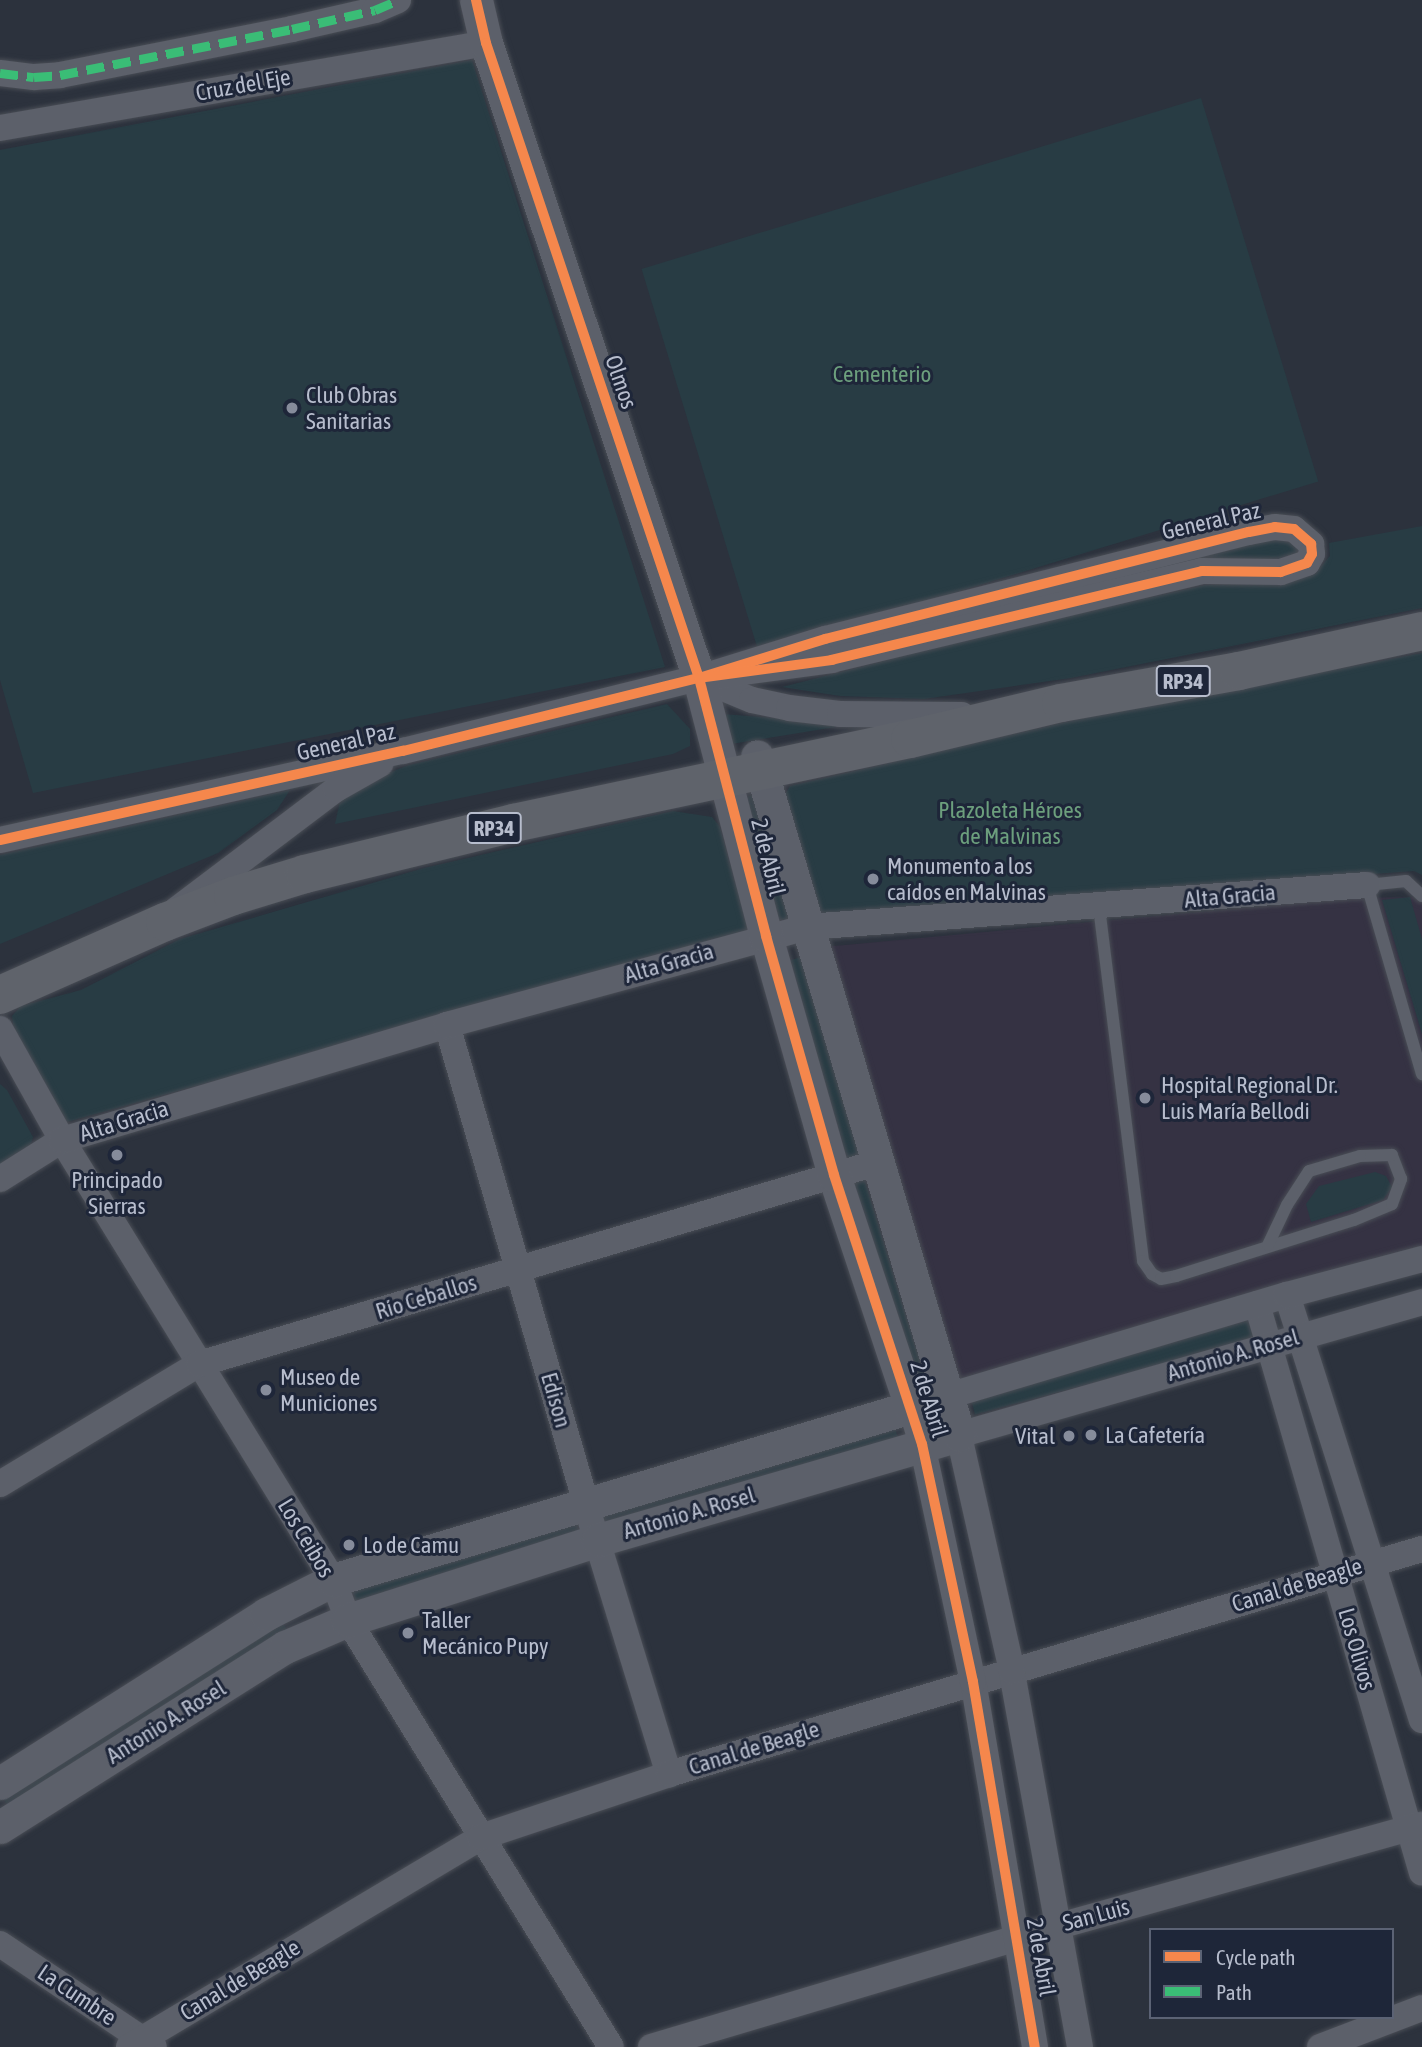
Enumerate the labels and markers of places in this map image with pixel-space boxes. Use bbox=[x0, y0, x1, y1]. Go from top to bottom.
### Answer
place label: Club Obras Sanitarias bbox=[306, 381, 397, 435]
marker: Club Obras Sanitarias bbox=[284, 400, 300, 416]
place label: Monumento a los caídos en Malvinas bbox=[887, 852, 1046, 906]
marker: Monumento a los caídos en Malvinas bbox=[865, 871, 881, 887]
place label: Hospital Regional Dr. Luis María Bellodi bbox=[1161, 1071, 1338, 1125]
marker: Hospital Regional Dr. Luis María Bellodi bbox=[1135, 1088, 1155, 1108]
marker: Principado Sierras bbox=[109, 1147, 125, 1163]
place label: Principado Sierras bbox=[71, 1166, 163, 1220]
place label: Museo de Municiones bbox=[280, 1363, 377, 1417]
marker: Museo de Municiones bbox=[258, 1382, 274, 1398]
place label: La Cafetería bbox=[1105, 1421, 1205, 1449]
place label: Vital bbox=[1015, 1422, 1055, 1450]
marker: La Cafetería bbox=[1083, 1427, 1099, 1443]
marker: Vital bbox=[1061, 1428, 1077, 1444]
place label: Lo de Camu bbox=[363, 1531, 459, 1559]
marker: Lo de Camu bbox=[341, 1537, 357, 1553]
place label: Taller Mecánico Pupy bbox=[422, 1606, 548, 1660]
marker: Taller Mecánico Pupy bbox=[400, 1625, 416, 1641]

